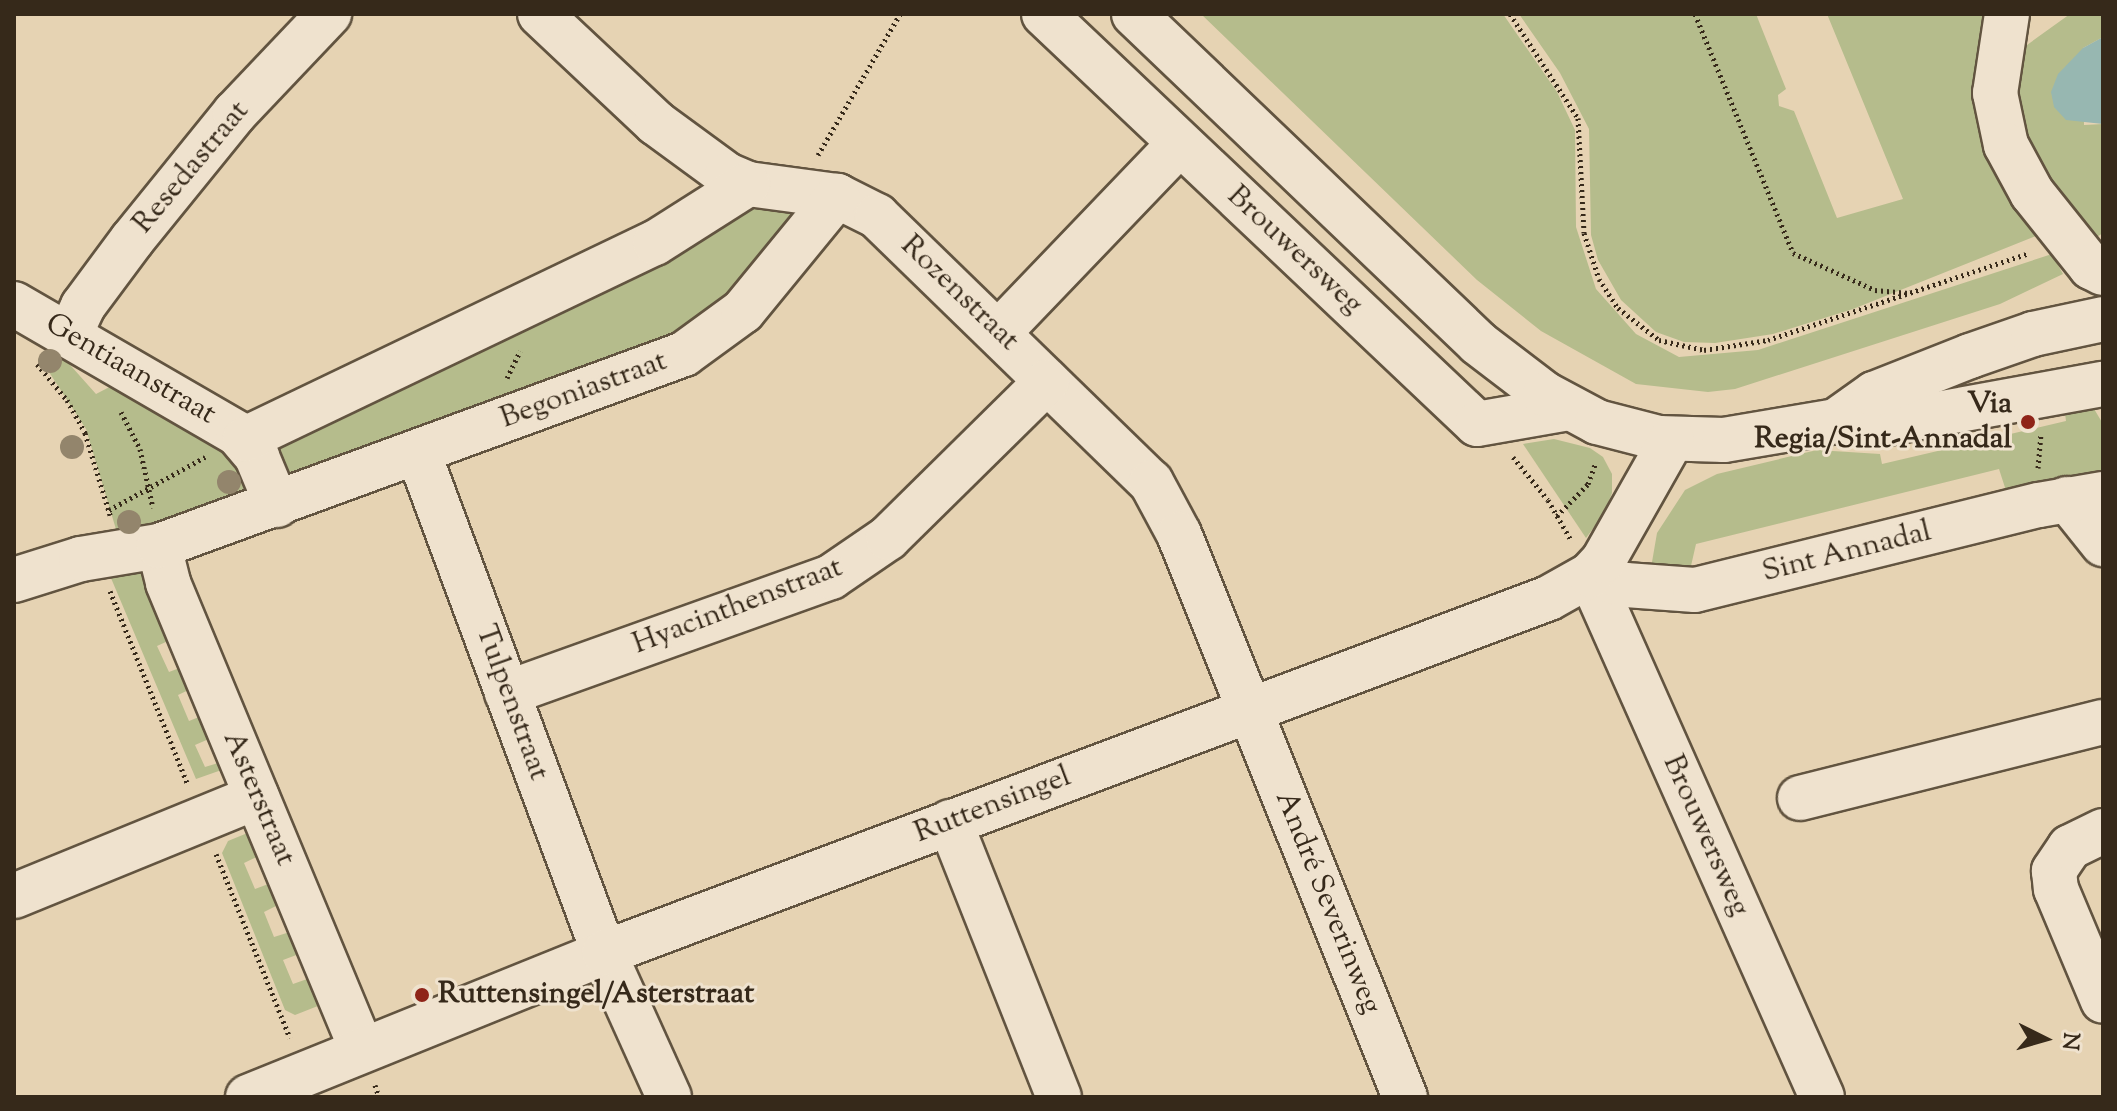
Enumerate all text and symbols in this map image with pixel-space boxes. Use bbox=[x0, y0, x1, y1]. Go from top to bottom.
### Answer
street label: Resedastraat bbox=[126, 94, 258, 242]
street label: Brouwersweg bbox=[1219, 179, 1369, 323]
street label: Rozenstraat bbox=[892, 229, 1026, 359]
street label: Gentiaanstraat bbox=[38, 307, 222, 433]
street label: Begoniastraat bbox=[496, 344, 672, 438]
place label: Via Regia/Sint-Annadal bbox=[1754, 387, 2012, 458]
marker: Via Regia/Sint-Annadal bbox=[2019, 413, 2037, 431]
street label: Sint Annadal bbox=[1759, 515, 1935, 591]
street label: Hyacinthenstraat bbox=[628, 550, 848, 664]
street label: Tulpenstraat bbox=[466, 620, 556, 786]
street label: Asterstraat bbox=[214, 726, 302, 872]
street label: Brouwersweg bbox=[1653, 750, 1757, 922]
street label: Ruttensingel bbox=[910, 760, 1076, 852]
street label: André Severinweg bbox=[1266, 786, 1388, 1020]
place label: Ruttensingel/Asterstraat bbox=[438, 977, 754, 1013]
marker: Ruttensingel/Asterstraat bbox=[413, 986, 431, 1004]
north arrow bbox=[2005, 999, 2085, 1079]
text: N bbox=[2052, 1031, 2086, 1051]

